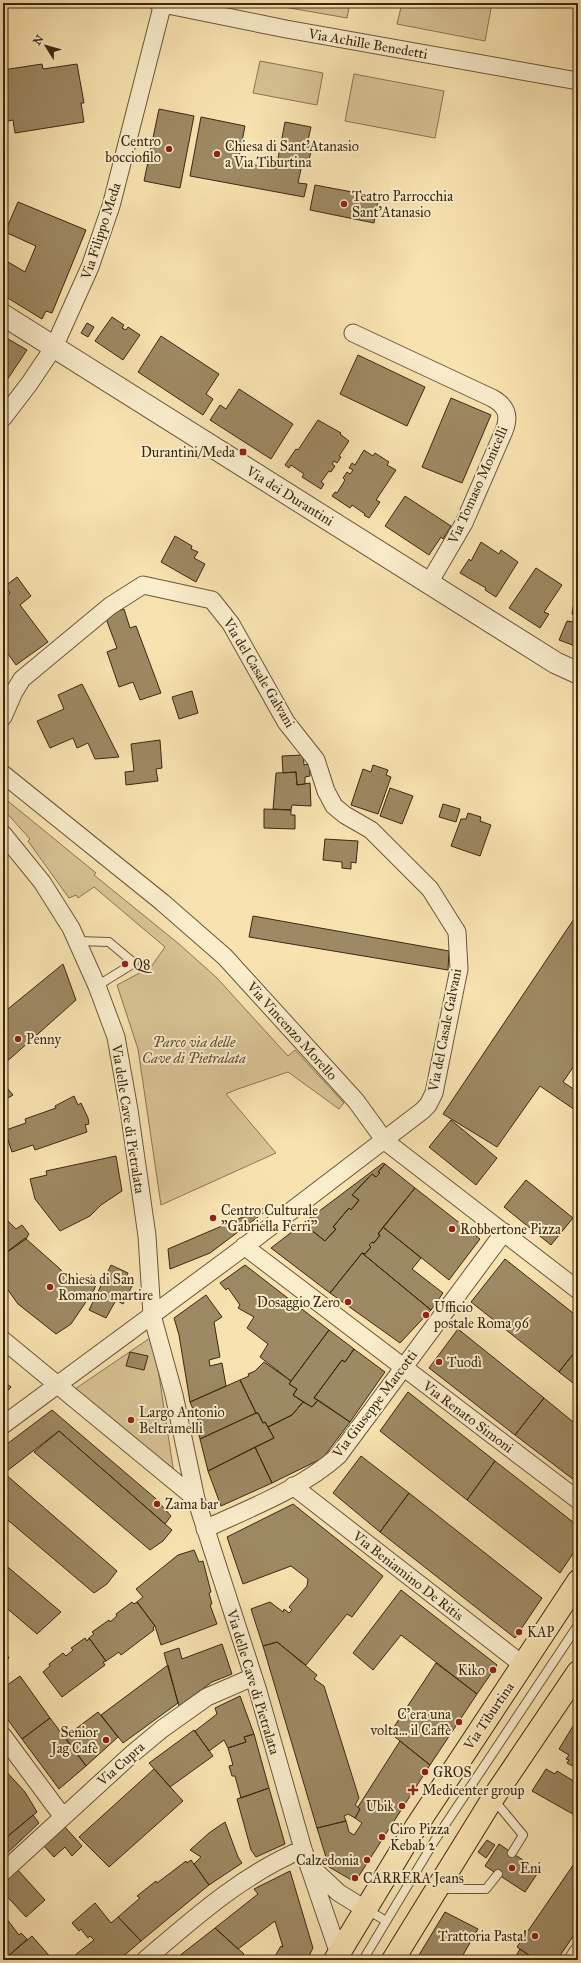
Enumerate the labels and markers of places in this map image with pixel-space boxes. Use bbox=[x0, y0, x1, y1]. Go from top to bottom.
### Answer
place label: Centro bocciofilo bbox=[105, 133, 161, 166]
place label: Chiesa di Sant'Atanasio a Via Tiburtina bbox=[225, 138, 359, 171]
marker: Centro bocciofilo bbox=[164, 144, 174, 154]
marker: Chiesa di Sant'Atanasio a Via Tiburtina bbox=[212, 149, 222, 159]
place label: Teatro Parrocchia Sant'Atanasio bbox=[352, 188, 453, 221]
marker: Teatro Parrocchia Sant'Atanasio bbox=[339, 199, 349, 209]
place label: Durantini/Meda bbox=[141, 444, 235, 461]
marker: Durantini/Meda bbox=[238, 447, 248, 457]
place label: Q8 bbox=[133, 956, 153, 973]
marker: Q8 bbox=[120, 959, 130, 969]
place label: Penny bbox=[26, 1031, 61, 1048]
marker: Penny bbox=[13, 1034, 23, 1044]
place label: Centro Culturale "Gabriella Ferri" bbox=[221, 1202, 318, 1235]
marker: Centro Culturale "Gabriella Ferri" bbox=[208, 1213, 218, 1223]
place label: Robbertone Pizza bbox=[460, 1221, 561, 1238]
marker: Robbertone Pizza bbox=[447, 1224, 457, 1234]
place label: Chiesa di San Romano martire bbox=[58, 1271, 153, 1304]
marker: Chiesa di San Romano martire bbox=[45, 1282, 55, 1292]
place label: Dosaggio Zero bbox=[257, 1294, 340, 1311]
marker: Dosaggio Zero bbox=[343, 1297, 353, 1307]
place label: Ufficio postale Roma 96 bbox=[433, 1299, 530, 1332]
marker: Ufficio postale Roma 96 bbox=[421, 1310, 431, 1320]
place label: Tuodì bbox=[447, 1354, 482, 1371]
marker: Tuodì bbox=[434, 1357, 444, 1367]
place label: Largo Antonio Beltramelli bbox=[139, 1404, 225, 1437]
marker: Largo Antonio Beltramelli bbox=[126, 1415, 136, 1425]
place label: Zama bar bbox=[165, 1496, 219, 1513]
marker: Zama bar bbox=[152, 1499, 162, 1509]
place label: KAP bbox=[527, 1624, 554, 1641]
marker: KAP bbox=[514, 1627, 524, 1637]
place label: Kiko bbox=[458, 1662, 485, 1679]
marker: Kiko bbox=[488, 1665, 498, 1675]
place label: C'era una volta... il Caffè bbox=[369, 1706, 451, 1739]
marker: C'era una volta... il Caffè bbox=[454, 1717, 464, 1727]
place label: Senior Jag Cafè bbox=[49, 1724, 99, 1758]
marker: Senior Jag Cafè bbox=[101, 1735, 111, 1745]
place label: GROS bbox=[433, 1764, 472, 1781]
marker: GROS bbox=[420, 1767, 430, 1777]
place label: Medicenter group bbox=[422, 1782, 525, 1799]
marker: Medicenter group bbox=[407, 1784, 419, 1796]
place label: Ubik bbox=[366, 1798, 394, 1815]
marker: Ubik bbox=[397, 1801, 407, 1811]
place label: Ciro Pizza Kebab 2 bbox=[390, 1821, 450, 1854]
marker: Ciro Pizza Kebab 2 bbox=[377, 1832, 387, 1842]
place label: Calzedonia bbox=[296, 1852, 359, 1869]
marker: Calzedonia bbox=[362, 1855, 372, 1865]
place label: Eni bbox=[520, 1860, 542, 1877]
marker: Eni bbox=[507, 1863, 517, 1873]
place label: CARRERA Jeans bbox=[363, 1870, 464, 1888]
marker: CARRERA Jeans bbox=[350, 1873, 360, 1883]
place label: Trattoria Pasta! bbox=[438, 1928, 527, 1945]
marker: Trattoria Pasta! bbox=[530, 1931, 540, 1941]

